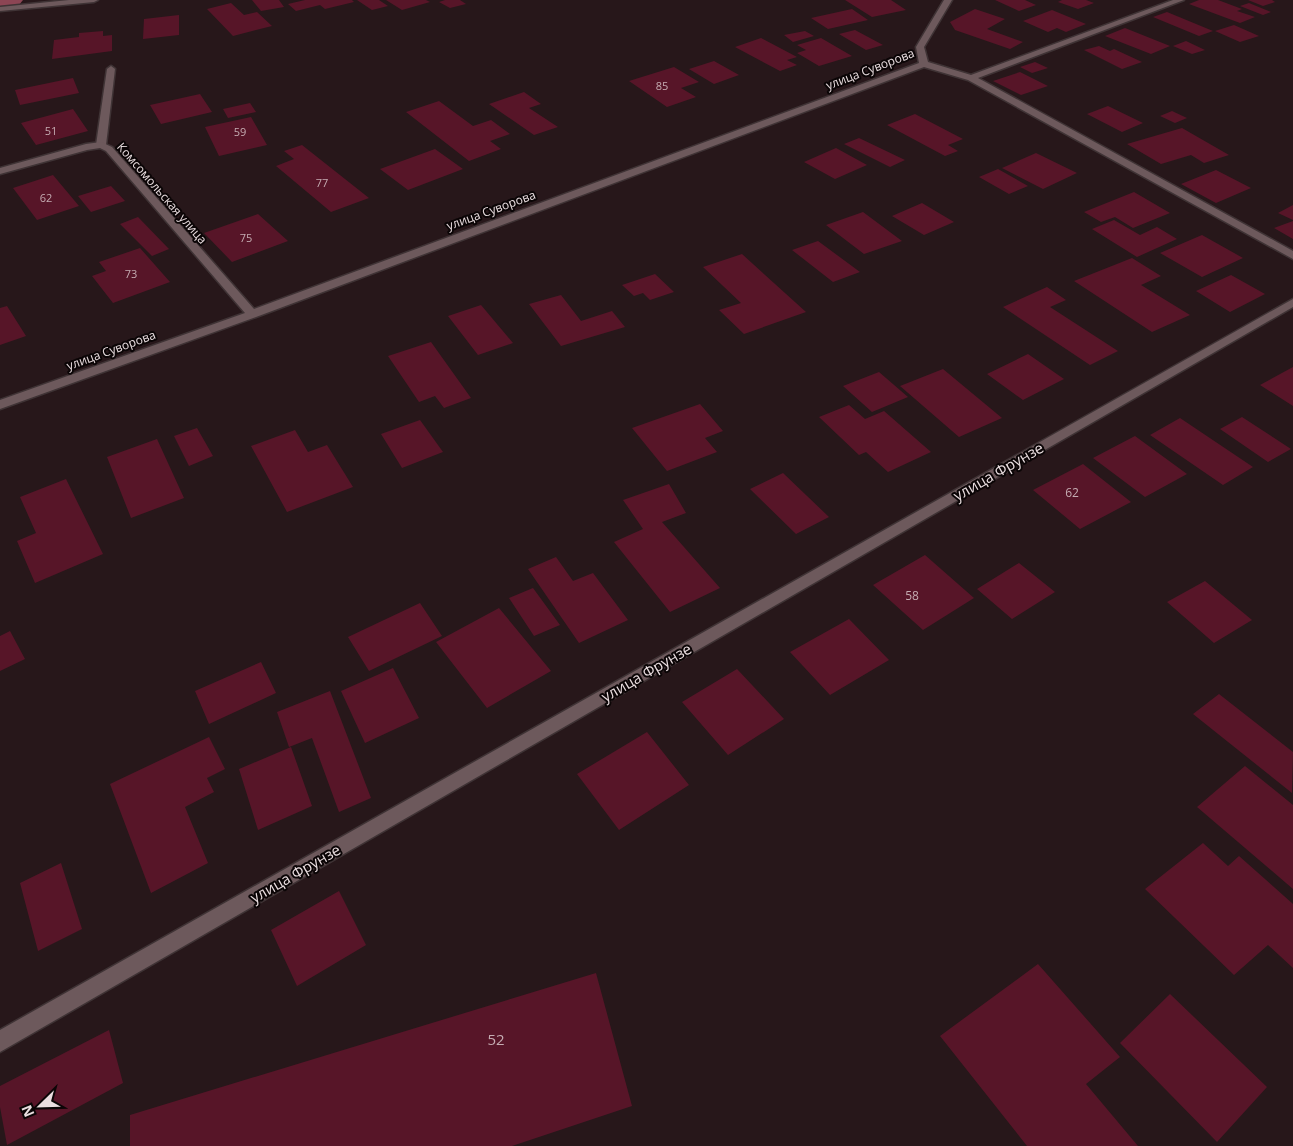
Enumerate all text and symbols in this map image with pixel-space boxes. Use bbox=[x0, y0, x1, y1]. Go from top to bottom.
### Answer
street label: улица Суворова bbox=[823, 44, 917, 94]
house number: 85 bbox=[656, 78, 668, 93]
house number: 51 bbox=[45, 123, 57, 138]
house number: 59 bbox=[234, 124, 246, 139]
street label: Комсомольская улица bbox=[113, 139, 211, 247]
house number: 77 bbox=[316, 175, 328, 190]
street label: улица Суворова bbox=[444, 186, 538, 234]
house number: 62 bbox=[40, 190, 52, 205]
house number: 75 bbox=[240, 230, 252, 245]
house number: 73 bbox=[125, 266, 137, 281]
street label: улица Суворова bbox=[64, 326, 158, 374]
street label: улица Фрунзе bbox=[949, 437, 1047, 505]
house number: 62 bbox=[1065, 484, 1079, 501]
house number: 58 bbox=[905, 587, 919, 604]
street label: улица Фрунзе bbox=[597, 638, 695, 706]
street label: улица Фрунзе bbox=[246, 839, 344, 907]
house number: 52 bbox=[487, 1029, 505, 1049]
north arrow bbox=[15, 1081, 65, 1131]
text: N bbox=[17, 1102, 39, 1120]

